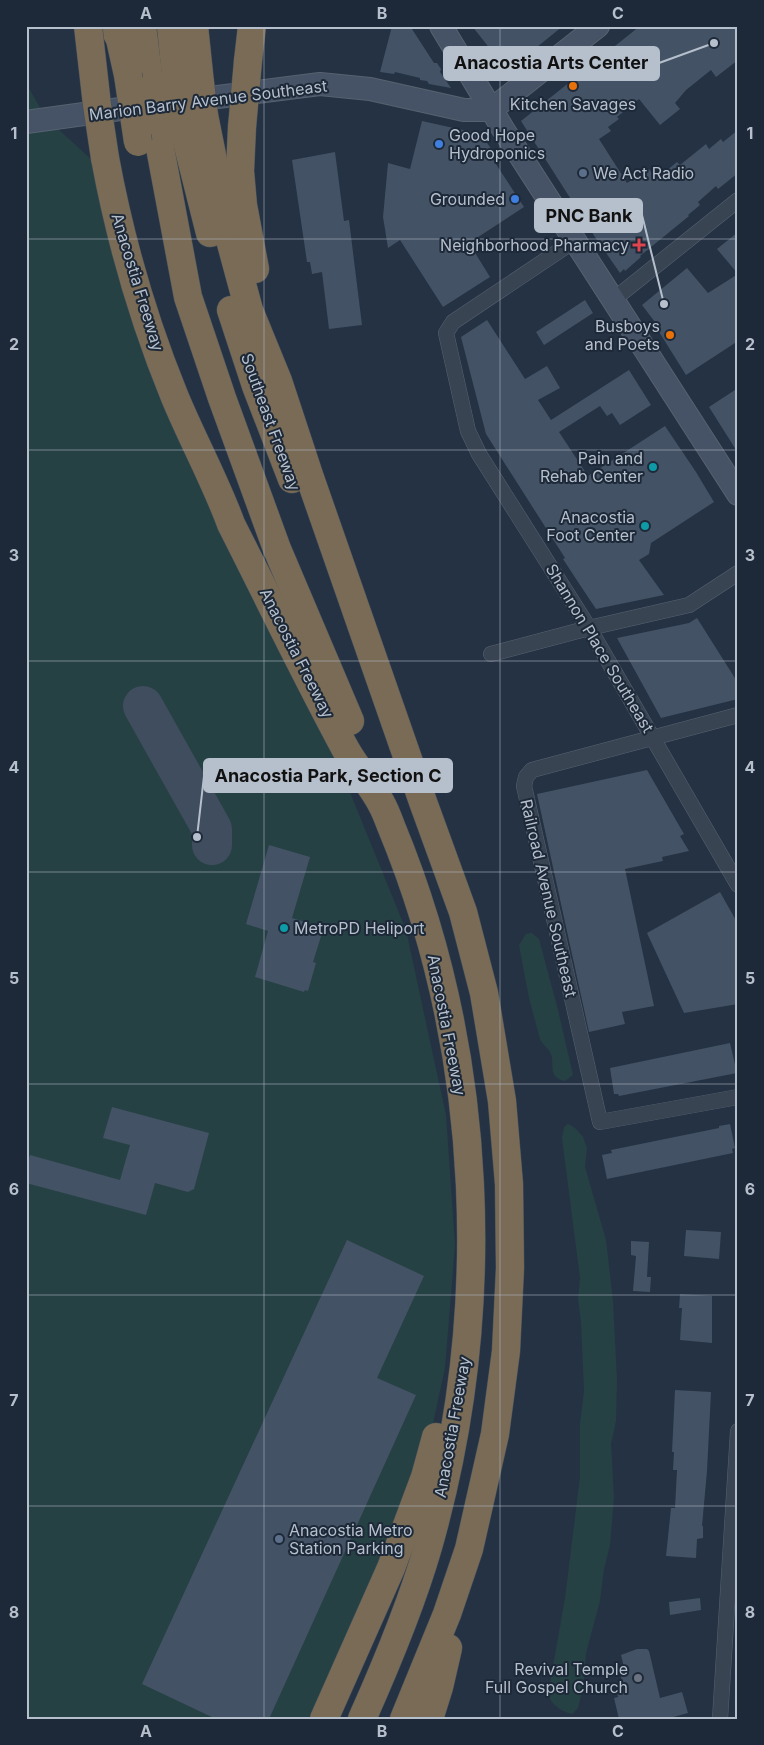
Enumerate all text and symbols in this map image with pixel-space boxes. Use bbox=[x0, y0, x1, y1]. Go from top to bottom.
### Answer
text: A bbox=[140, 3, 152, 23]
text: B bbox=[377, 3, 387, 23]
text: C bbox=[612, 3, 624, 23]
callout: Anacostia Arts Center bbox=[444, 47, 659, 80]
text: Anacostia Arts Center bbox=[454, 52, 648, 73]
street label: Marion Barry Avenue Southeast bbox=[88, 75, 328, 125]
marker: Kitchen Savages bbox=[567, 80, 579, 92]
place label: Kitchen Savages bbox=[510, 94, 636, 114]
text: 1 bbox=[11, 123, 17, 143]
text: 1 bbox=[747, 123, 753, 143]
place label: Good Hope Hydroponics bbox=[449, 125, 545, 163]
marker: Good Hope Hydroponics bbox=[433, 138, 445, 150]
place label: We Act Radio bbox=[593, 163, 694, 183]
marker: We Act Radio bbox=[577, 167, 589, 179]
place label: Grounded bbox=[430, 189, 505, 209]
marker: Grounded bbox=[509, 193, 521, 205]
callout: PNC Bank bbox=[535, 199, 642, 232]
text: PNC Bank bbox=[546, 205, 633, 226]
street label: Anacostia Freeway bbox=[108, 211, 168, 353]
place label: Neighborhood Pharmacy bbox=[440, 235, 629, 255]
marker: Neighborhood Pharmacy bbox=[633, 239, 645, 251]
place label: Busboys and Poets bbox=[585, 316, 660, 354]
marker: Busboys and Poets bbox=[664, 329, 676, 341]
text: 2 bbox=[9, 334, 19, 354]
text: 2 bbox=[745, 334, 755, 354]
street label: Southeast Freeway bbox=[237, 351, 305, 493]
place label: Pain and Rehab Center bbox=[540, 448, 643, 486]
marker: Pain and Rehab Center bbox=[647, 461, 659, 473]
place label: Anacostia Foot Center bbox=[546, 507, 635, 545]
marker: Anacostia Foot Center bbox=[639, 520, 651, 532]
text: 3 bbox=[9, 545, 19, 565]
text: 3 bbox=[745, 545, 755, 565]
street label: Shannon Place Southeast bbox=[542, 560, 658, 736]
street label: Anacostia Freeway bbox=[256, 585, 338, 721]
text: 4 bbox=[9, 757, 20, 777]
text: 4 bbox=[745, 757, 756, 777]
callout: Anacostia Park, Section C bbox=[204, 759, 452, 792]
text: Anacostia Park, Section C bbox=[214, 765, 442, 786]
street label: Railroad Avenue Southeast bbox=[516, 797, 582, 999]
place label: MetroPD Heliport bbox=[294, 918, 425, 938]
marker: MetroPD Heliport bbox=[278, 922, 290, 934]
street label: Anacostia Freeway bbox=[424, 953, 470, 1097]
text: 5 bbox=[9, 968, 19, 988]
text: 5 bbox=[745, 968, 755, 988]
text: 6 bbox=[9, 1179, 19, 1199]
text: 6 bbox=[745, 1179, 755, 1199]
street label: Anacostia Freeway bbox=[430, 1355, 474, 1499]
text: 7 bbox=[9, 1390, 19, 1410]
text: 7 bbox=[745, 1390, 755, 1410]
place label: Anacostia Metro Station Parking bbox=[289, 1520, 413, 1558]
marker: Anacostia Metro Station Parking bbox=[273, 1533, 285, 1545]
text: 8 bbox=[9, 1602, 19, 1622]
text: 8 bbox=[745, 1602, 755, 1622]
place label: Revival Temple Full Gospel Church bbox=[485, 1659, 628, 1697]
marker: Revival Temple Full Gospel Church bbox=[632, 1672, 644, 1684]
text: A bbox=[140, 1721, 152, 1741]
text: B bbox=[377, 1721, 387, 1741]
text: C bbox=[612, 1721, 624, 1741]

